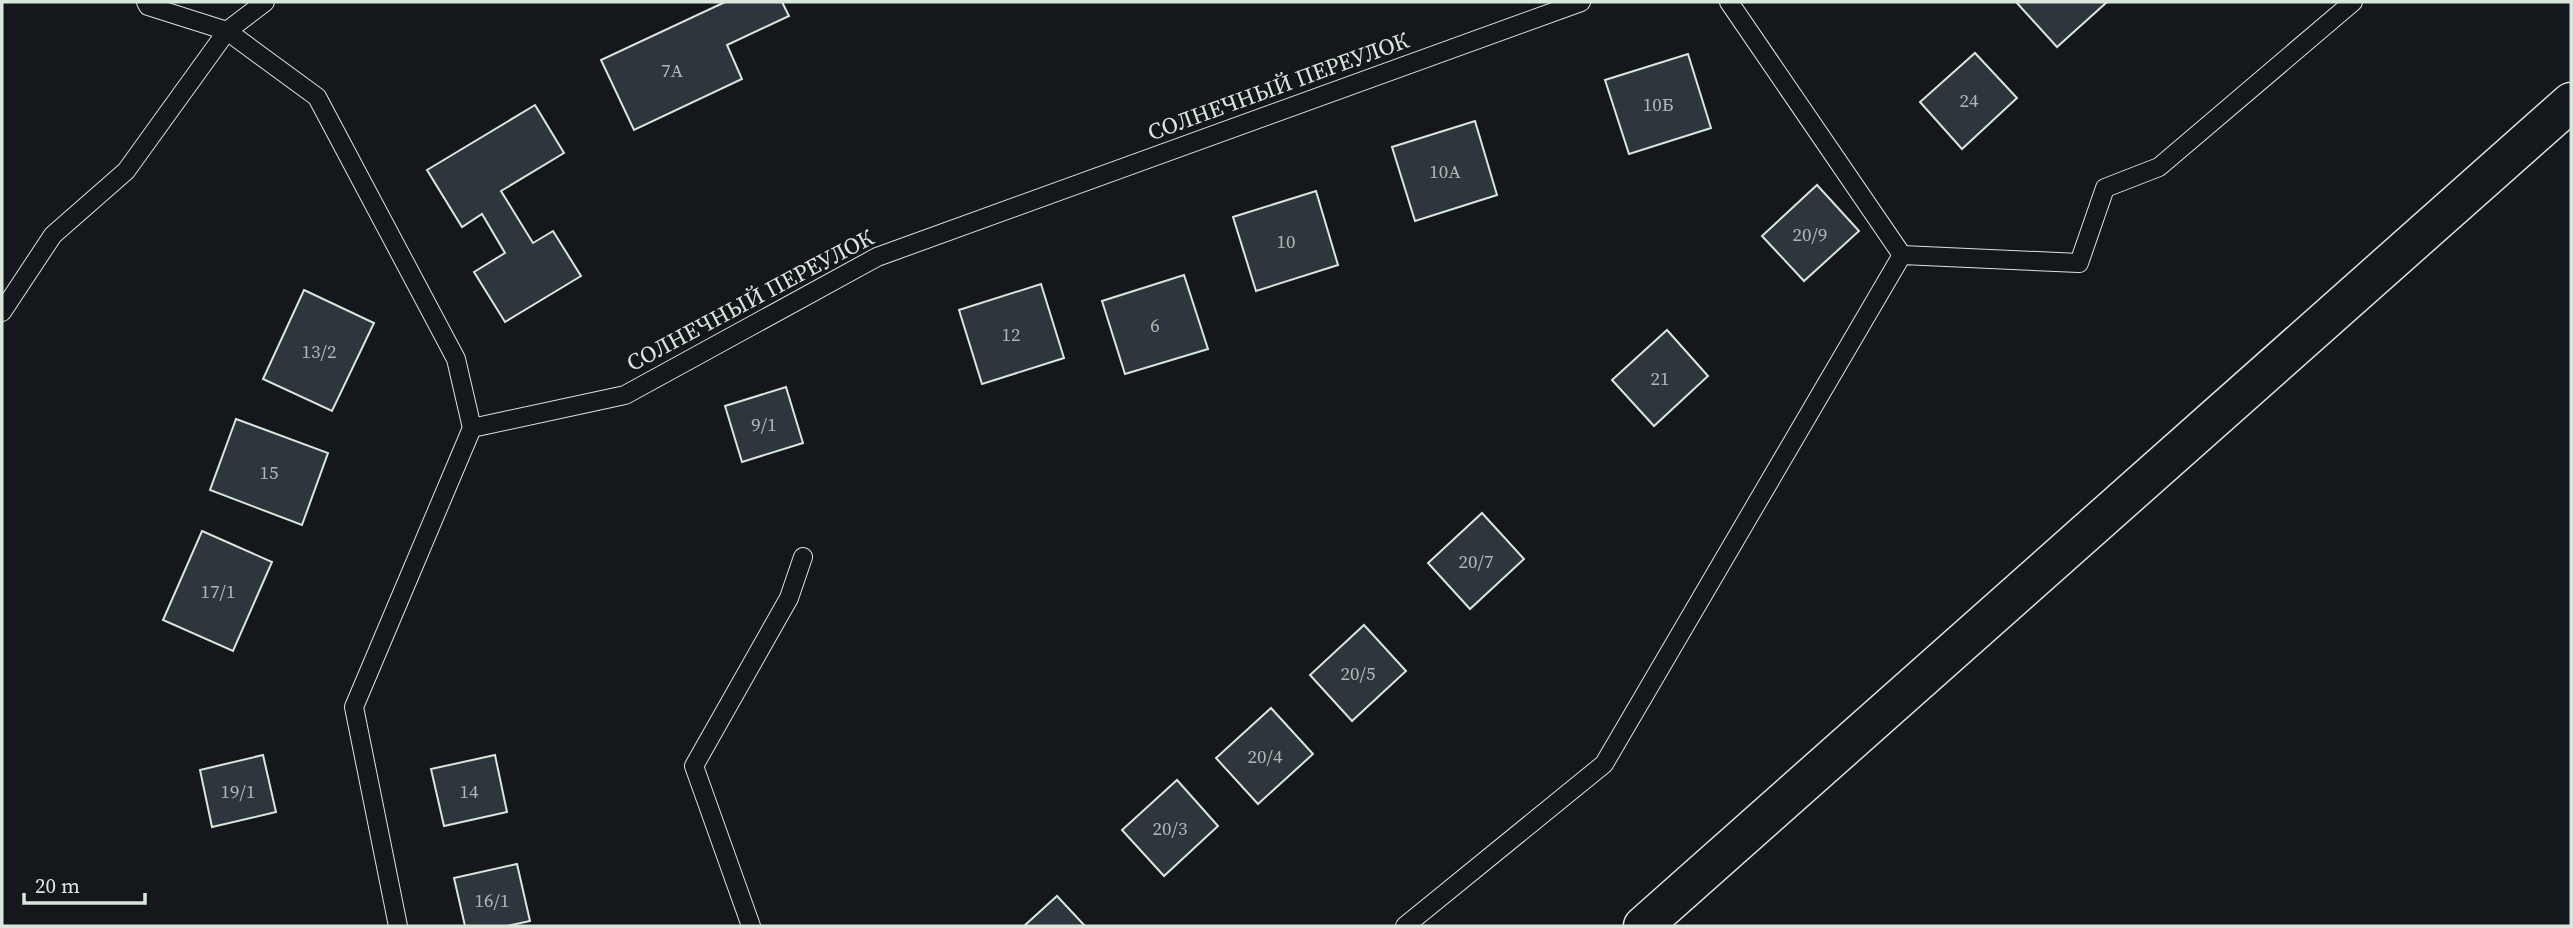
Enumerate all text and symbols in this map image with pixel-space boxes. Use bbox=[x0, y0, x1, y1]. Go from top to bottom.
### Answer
street label: СОЛНЕЧНЫЙ ПЕРЕУЛОК bbox=[1143, 24, 1413, 148]
house number: 7А bbox=[661, 57, 683, 83]
house number: 24 bbox=[1959, 87, 1979, 113]
house number: 10Б bbox=[1643, 91, 1674, 117]
house number: 10А bbox=[1429, 158, 1461, 184]
street label: СОЛНЕЧНЫЙ ПЕРЕУЛОК bbox=[621, 221, 879, 379]
house number: 20/9 bbox=[1793, 221, 1827, 247]
house number: 10 bbox=[1276, 228, 1296, 254]
house number: 6 bbox=[1150, 312, 1160, 338]
house number: 12 bbox=[1001, 321, 1021, 347]
house number: 13/2 bbox=[302, 338, 336, 364]
house number: 21 bbox=[1650, 365, 1670, 391]
house number: 9/1 bbox=[751, 411, 777, 437]
house number: 15 bbox=[259, 459, 279, 485]
house number: 20/7 bbox=[1459, 548, 1493, 574]
house number: 17/1 bbox=[201, 578, 235, 604]
house number: 20/5 bbox=[1341, 660, 1375, 686]
house number: 20/4 bbox=[1248, 743, 1283, 769]
house number: 19/1 bbox=[221, 778, 255, 804]
house number: 14 bbox=[459, 778, 479, 804]
house number: 20/3 bbox=[1153, 815, 1187, 841]
scale bar bbox=[24, 862, 145, 906]
text: 20 m bbox=[35, 871, 80, 900]
house number: 16/1 bbox=[475, 887, 509, 913]

